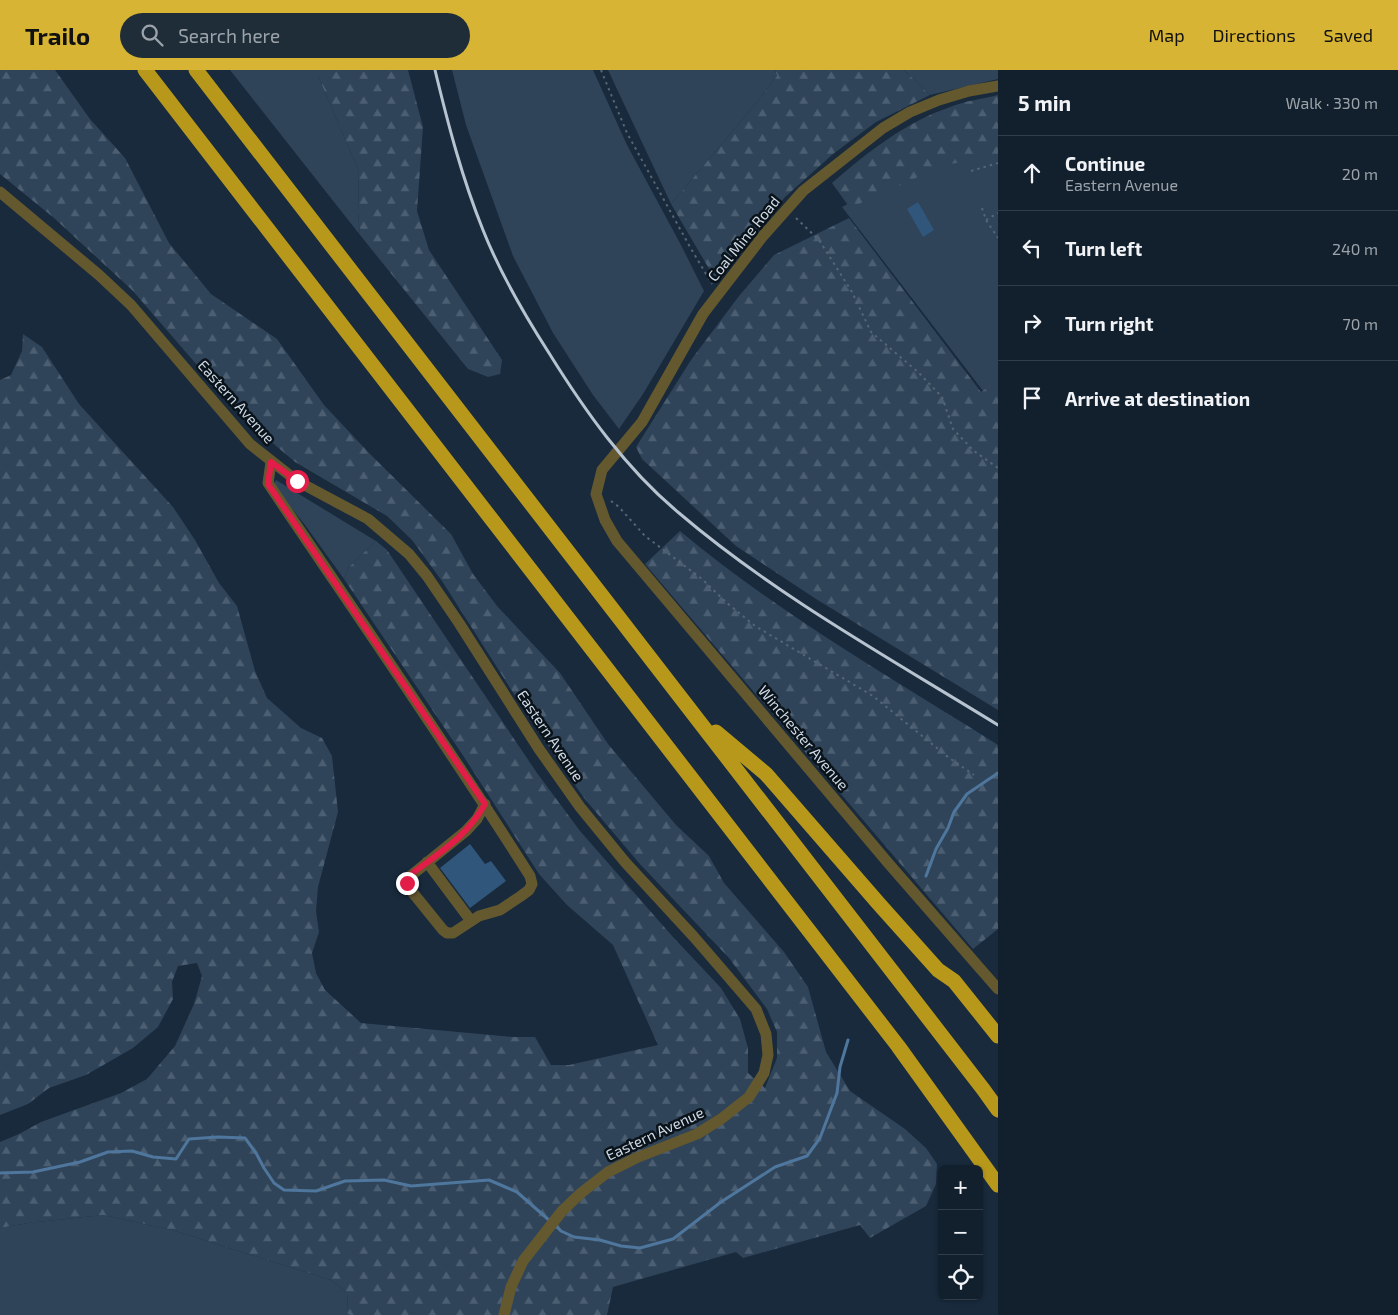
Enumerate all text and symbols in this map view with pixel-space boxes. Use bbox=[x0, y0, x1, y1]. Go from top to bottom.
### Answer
search box bbox=[120, 13, 470, 58]
text: Trailo bbox=[25, 21, 90, 50]
icon: search bbox=[138, 21, 166, 49]
text: Search here bbox=[178, 24, 280, 47]
text: Map bbox=[1148, 24, 1185, 46]
text: Directions bbox=[1213, 24, 1296, 46]
text: Saved bbox=[1324, 24, 1373, 46]
text: 5 min bbox=[1018, 90, 1071, 115]
text: Walk · 330 m bbox=[1286, 93, 1378, 112]
text: Continue bbox=[1065, 152, 1145, 175]
icon: ahead bbox=[1018, 159, 1046, 187]
text: 20 m bbox=[1342, 164, 1378, 183]
text: Eastern Avenue bbox=[1065, 175, 1178, 194]
street label: Coal Mine Road bbox=[703, 192, 783, 285]
icon: left bbox=[1018, 234, 1046, 262]
text: Turn left bbox=[1065, 237, 1142, 260]
text: 240 m bbox=[1332, 239, 1378, 258]
icon: right bbox=[1018, 309, 1046, 337]
text: Turn right bbox=[1065, 312, 1153, 335]
text: 70 m bbox=[1343, 314, 1378, 333]
street label: Eastern Avenue bbox=[195, 356, 279, 447]
icon: arrive bbox=[1018, 384, 1046, 412]
text: Arrive at destination bbox=[1065, 387, 1250, 410]
route start bbox=[286, 470, 309, 493]
street label: Winchester Avenue bbox=[755, 681, 853, 793]
street label: Eastern Avenue bbox=[514, 686, 588, 784]
route end bbox=[396, 872, 419, 895]
street label: Eastern Avenue bbox=[603, 1103, 706, 1164]
map controls bbox=[938, 1165, 983, 1300]
button: + bbox=[938, 1165, 983, 1210]
button: − bbox=[938, 1210, 983, 1255]
button: locate bbox=[938, 1255, 983, 1300]

